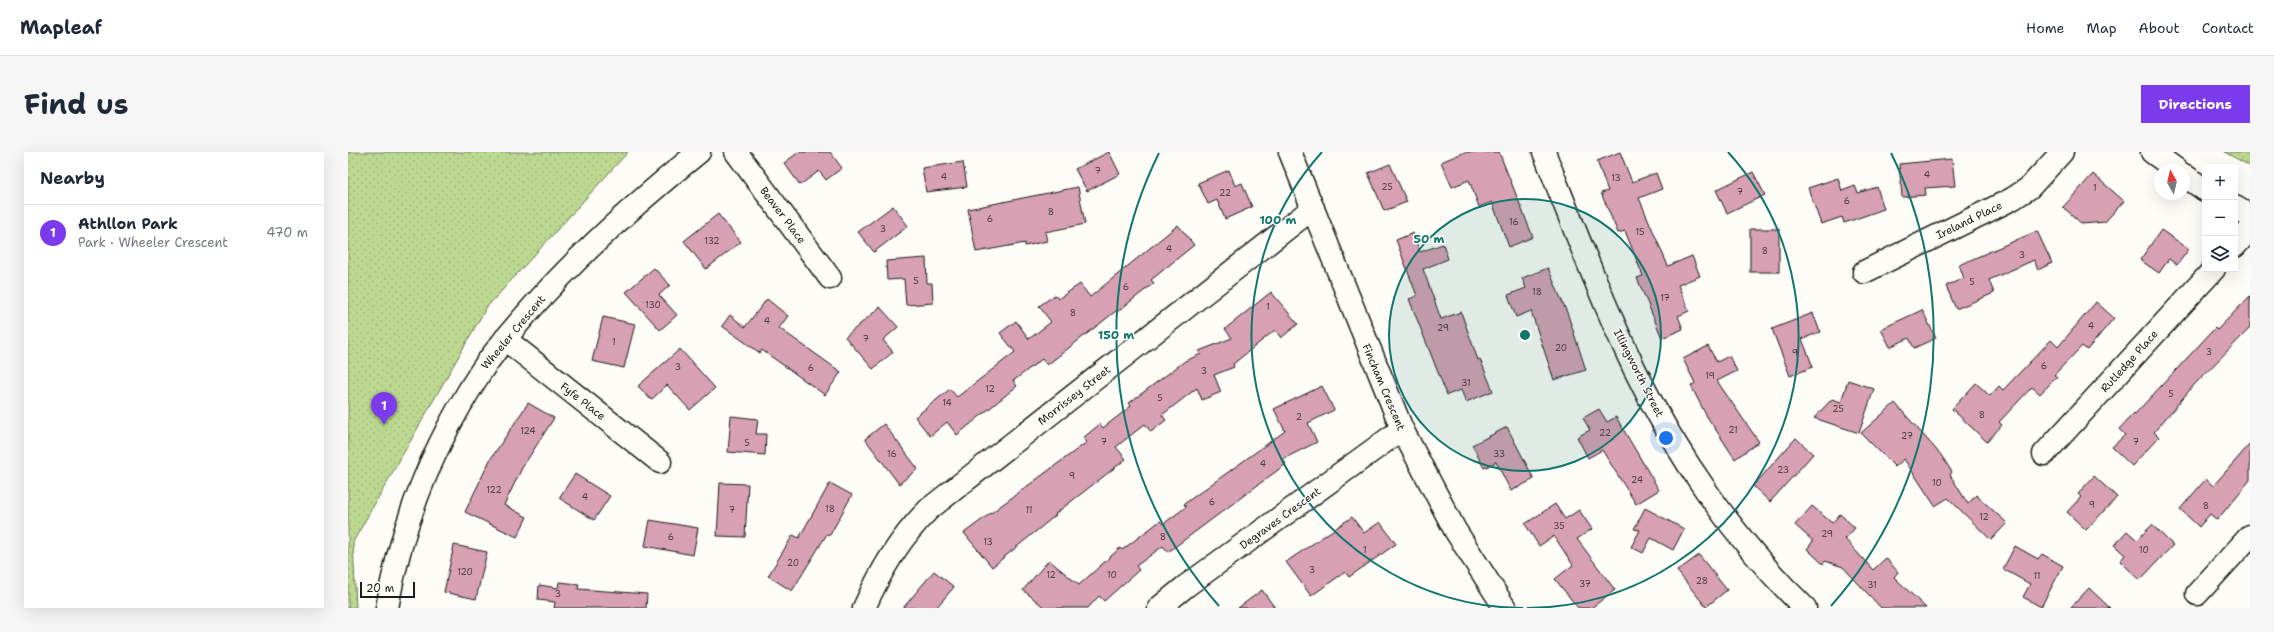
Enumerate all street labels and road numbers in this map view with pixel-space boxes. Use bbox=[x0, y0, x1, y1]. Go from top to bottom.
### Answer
street label: Beaver Place bbox=[756, 184, 809, 247]
street label: Ireland Place bbox=[1934, 198, 2005, 243]
street label: Wheeler Crescent bbox=[478, 292, 549, 373]
street label: Illingworth Street bbox=[1610, 327, 1667, 420]
street label: Rutledge Place bbox=[2097, 327, 2161, 396]
street label: Fincham Crescent bbox=[1358, 341, 1409, 433]
street label: Morrissey Street bbox=[1035, 362, 1114, 429]
street label: Fyfe Place bbox=[557, 379, 608, 424]
street label: Degraves Crescent bbox=[1237, 484, 1324, 553]

